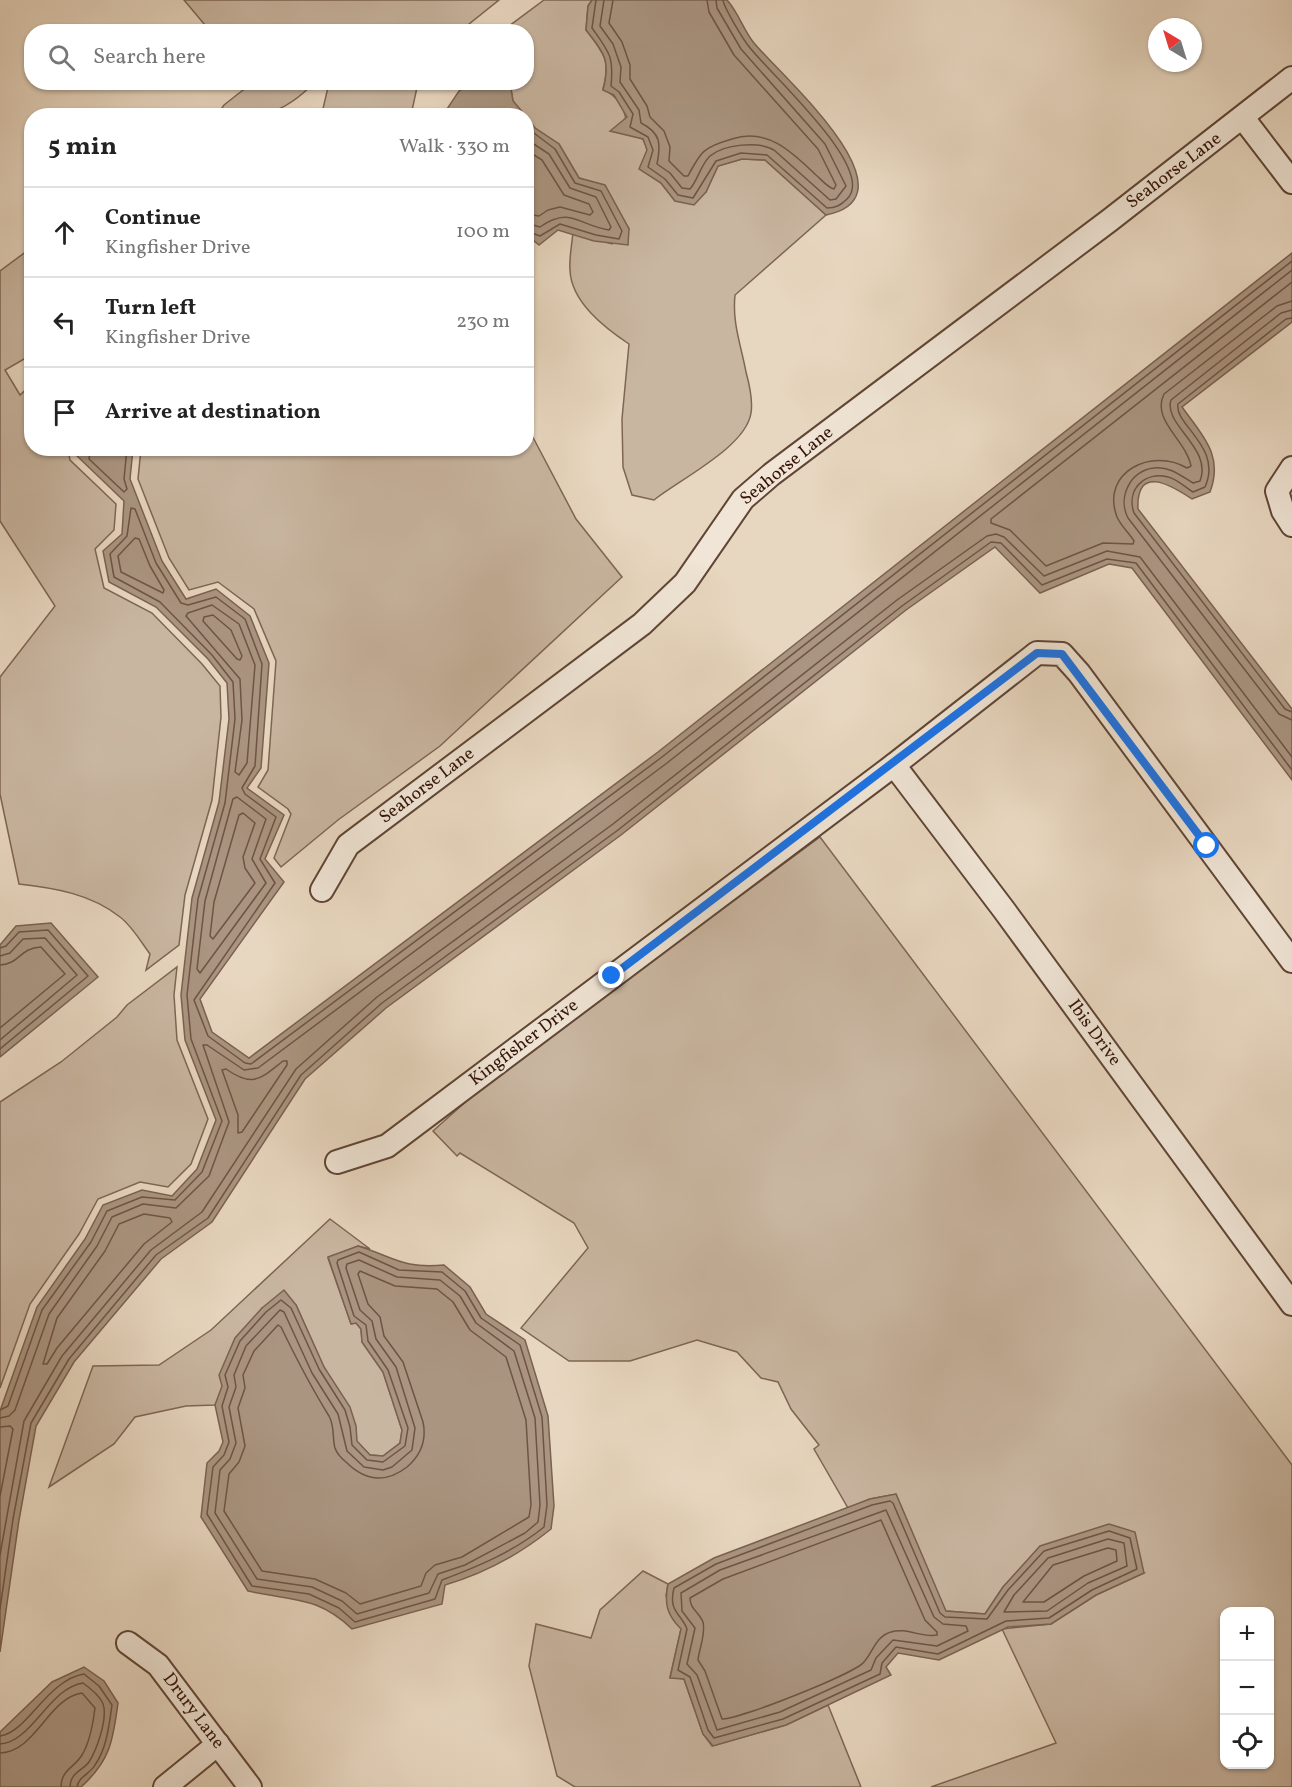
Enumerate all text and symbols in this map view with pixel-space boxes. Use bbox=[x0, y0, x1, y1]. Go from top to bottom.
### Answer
north arrow bbox=[1148, 18, 1202, 72]
search box bbox=[24, 24, 534, 90]
icon: search bbox=[45, 41, 78, 74]
text: Search here bbox=[93, 42, 206, 73]
street label: Seahorse Lane bbox=[1121, 127, 1227, 215]
text: 5 min bbox=[48, 129, 117, 165]
text: Walk · 330 m bbox=[399, 133, 510, 161]
text: Continue bbox=[105, 203, 201, 234]
icon: ahead bbox=[48, 216, 81, 249]
text: 100 m bbox=[456, 218, 510, 246]
text: Kingfisher Drive bbox=[105, 234, 250, 262]
text: Turn left bbox=[105, 293, 196, 324]
icon: left bbox=[48, 306, 81, 339]
text: 230 m bbox=[456, 308, 510, 336]
text: Kingfisher Drive bbox=[105, 324, 250, 352]
icon: arrive bbox=[48, 396, 81, 429]
text: Arrive at destination bbox=[105, 397, 321, 428]
street label: Seahorse Lane bbox=[735, 421, 839, 511]
street label: Seahorse Lane bbox=[374, 742, 480, 830]
route start bbox=[1193, 832, 1219, 858]
route end bbox=[598, 962, 624, 988]
street label: Kingfisher Drive bbox=[464, 994, 584, 1092]
street label: Ibis Drive bbox=[1061, 995, 1127, 1071]
map controls bbox=[1220, 1607, 1274, 1769]
button: + bbox=[1220, 1607, 1274, 1661]
button: − bbox=[1220, 1661, 1274, 1715]
street label: Drury Lane bbox=[156, 1668, 230, 1754]
button: locate bbox=[1220, 1715, 1274, 1769]

